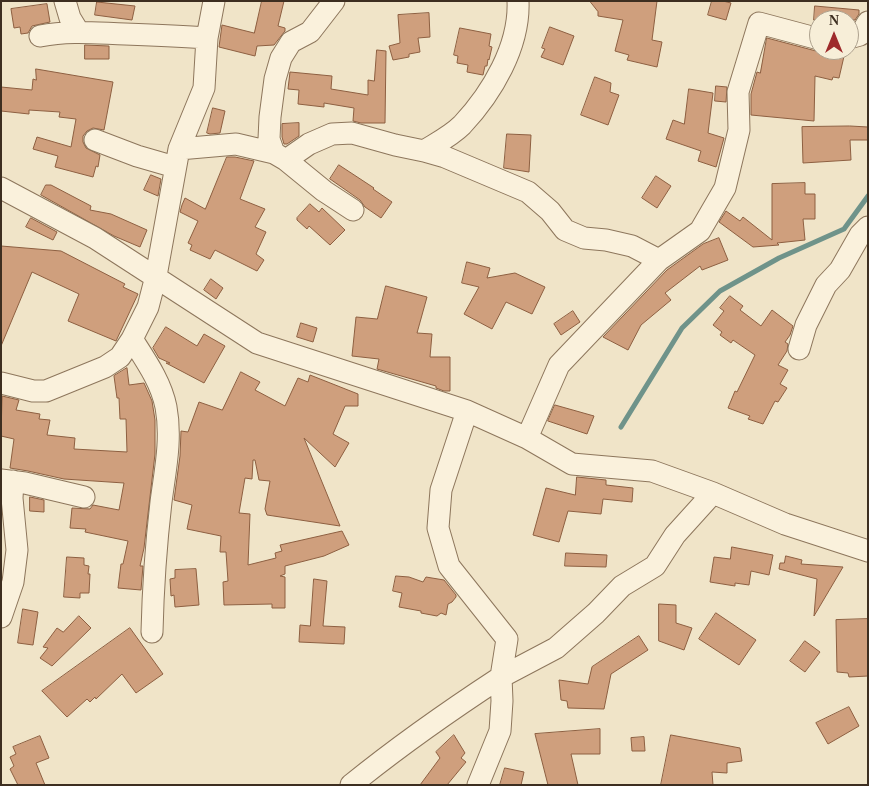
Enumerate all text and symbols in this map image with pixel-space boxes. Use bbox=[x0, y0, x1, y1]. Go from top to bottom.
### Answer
north arrow bbox=[809, 10, 859, 60]
text: N bbox=[829, 13, 839, 28]

